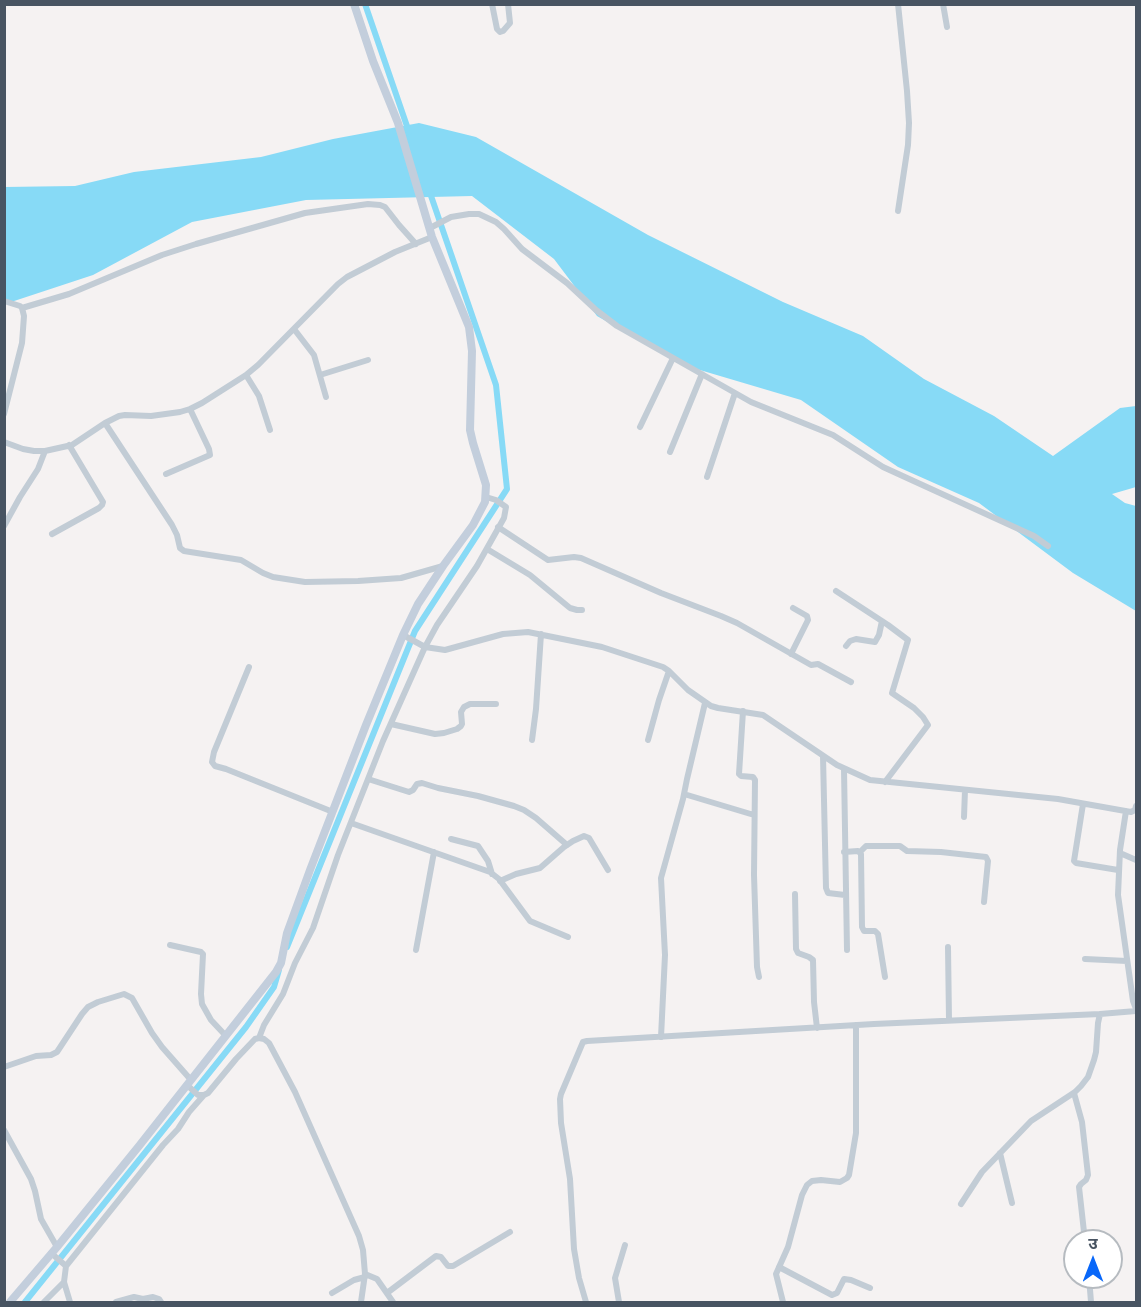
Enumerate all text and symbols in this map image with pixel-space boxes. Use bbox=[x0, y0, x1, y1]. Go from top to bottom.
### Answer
north arrow bbox=[1063, 1229, 1123, 1289]
text: उ bbox=[1088, 1232, 1098, 1254]

